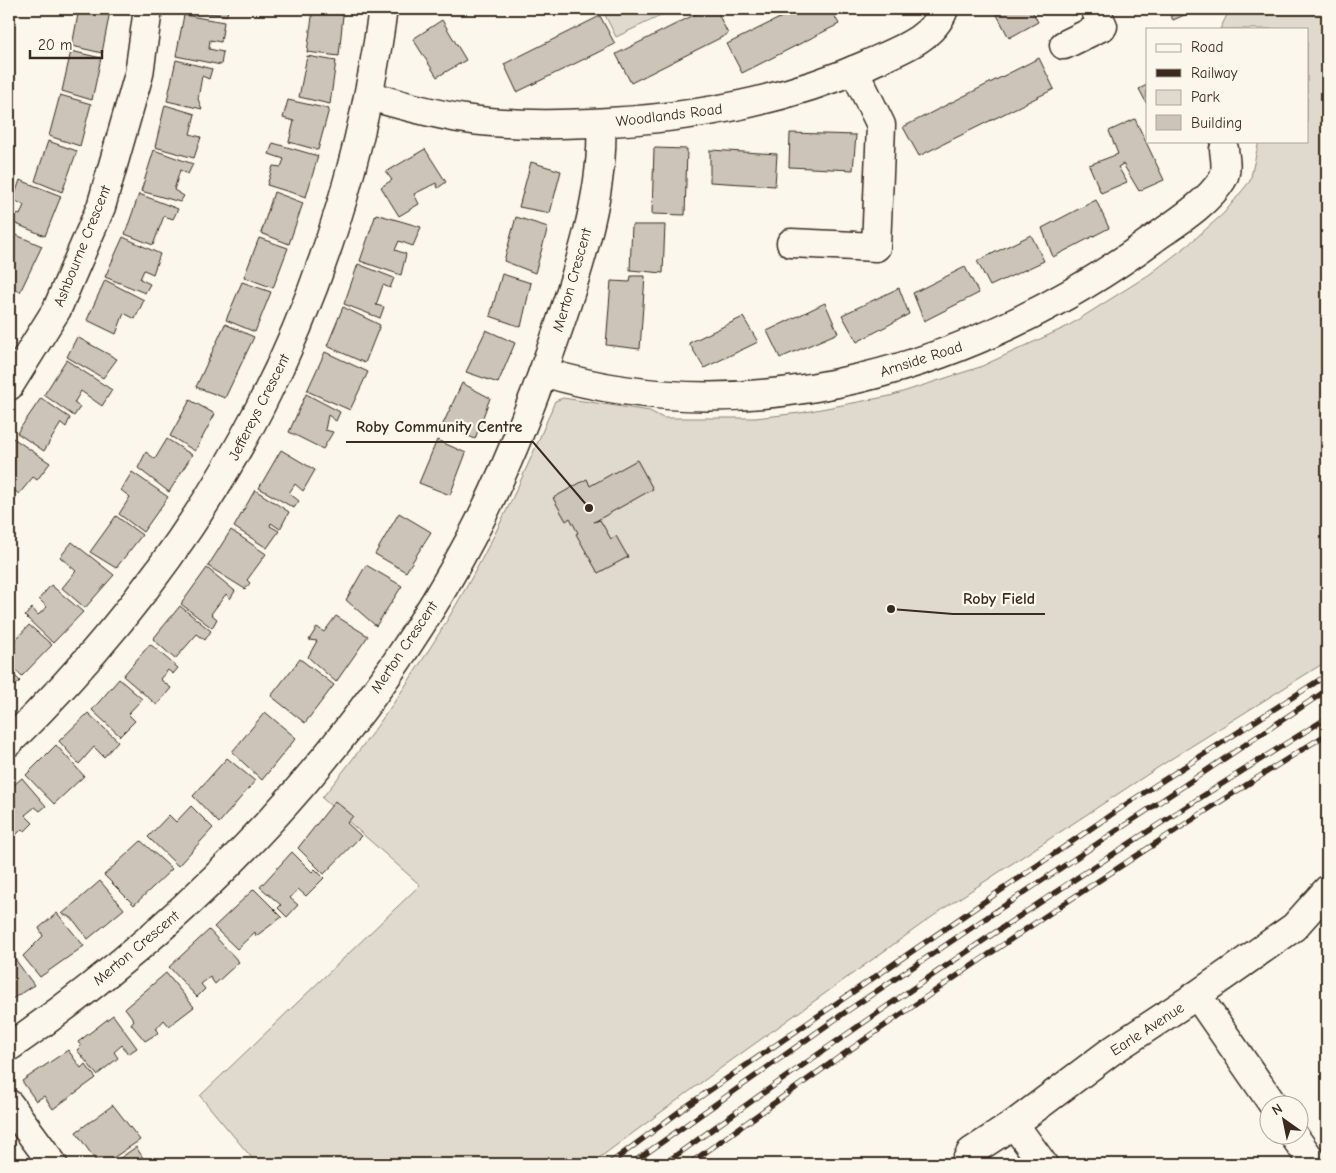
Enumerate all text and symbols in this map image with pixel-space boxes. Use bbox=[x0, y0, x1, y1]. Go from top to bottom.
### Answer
scale bar bbox=[30, 28, 102, 60]
legend bbox=[1146, 28, 1308, 142]
text: 20 m bbox=[38, 36, 72, 54]
text: Road bbox=[1191, 38, 1223, 56]
text: Railway bbox=[1191, 64, 1238, 82]
text: Park bbox=[1191, 88, 1220, 106]
street label: Woodlands Road bbox=[615, 100, 723, 130]
text: Building bbox=[1191, 114, 1242, 132]
street label: Ashbourne Crescent bbox=[49, 182, 115, 309]
street label: Merton Crescent bbox=[549, 225, 596, 334]
street label: Arnside Road bbox=[878, 337, 964, 381]
street label: Jeffereys Crescent bbox=[224, 350, 294, 463]
callout: Roby Community Centre bbox=[346, 411, 533, 442]
text: Roby Community Centre bbox=[356, 418, 522, 436]
callout: Roby Field bbox=[953, 583, 1045, 614]
text: Roby Field bbox=[963, 590, 1035, 608]
street label: Merton Crescent bbox=[367, 597, 442, 696]
street label: Merton Crescent bbox=[89, 906, 183, 989]
street label: Earle Avenue bbox=[1107, 998, 1188, 1059]
north arrow bbox=[1258, 1096, 1308, 1146]
text: N bbox=[1269, 1100, 1286, 1119]

